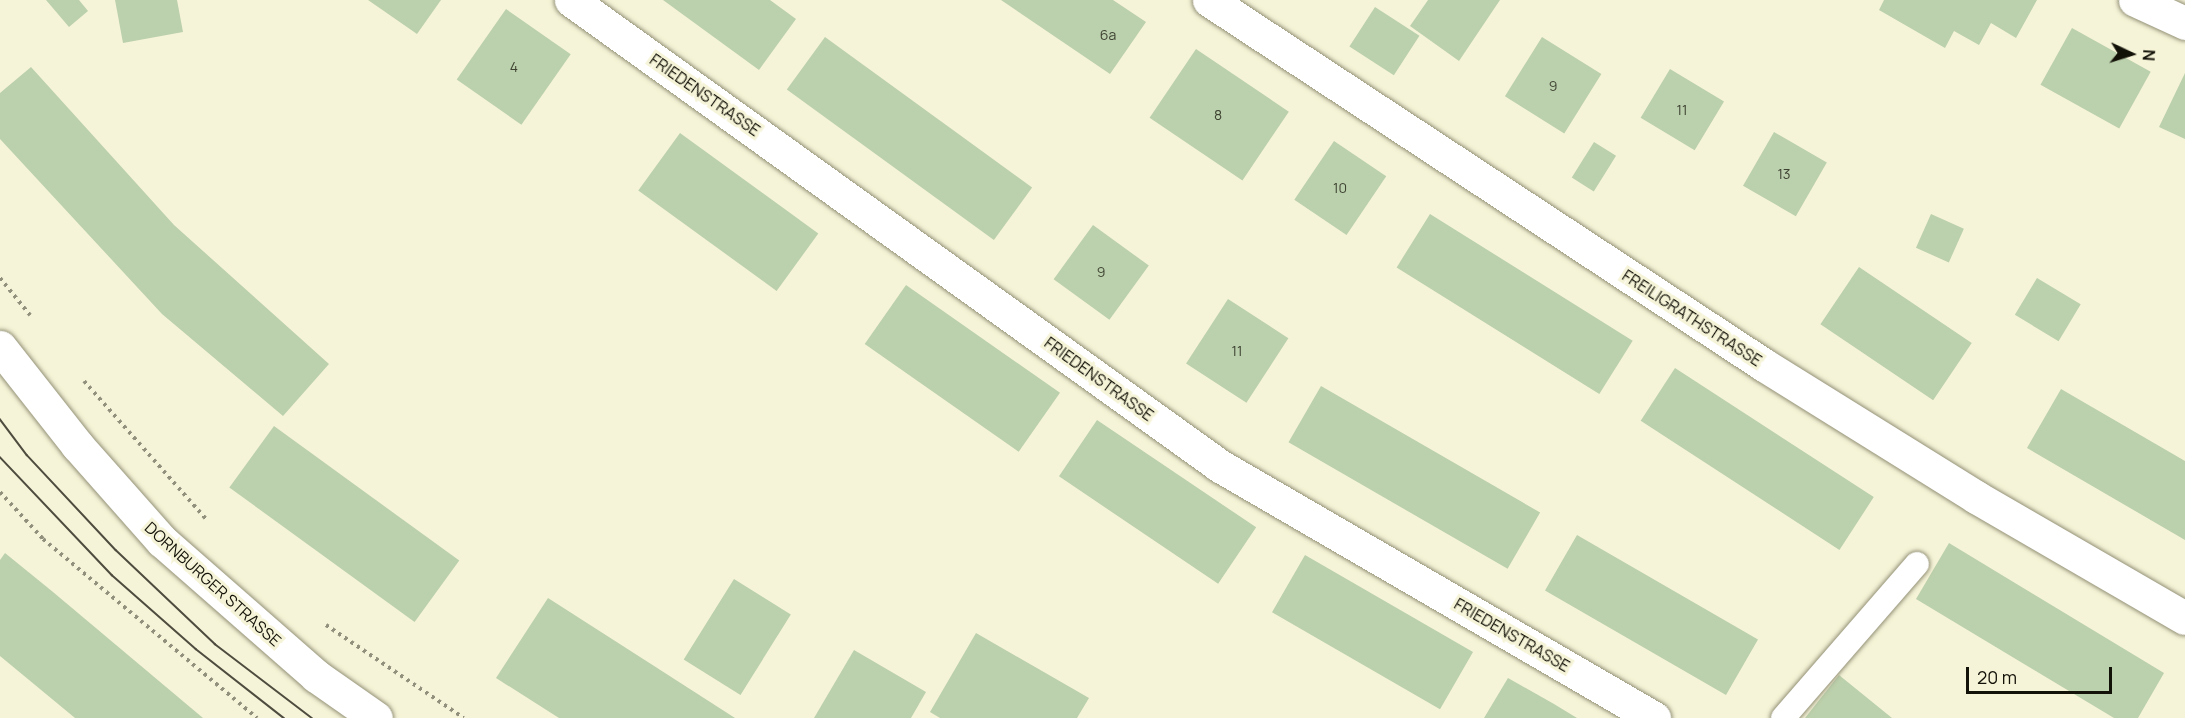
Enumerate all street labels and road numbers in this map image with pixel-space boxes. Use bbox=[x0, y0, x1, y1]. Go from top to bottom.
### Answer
street label: FRIEDENSTRASSE bbox=[646, 50, 764, 140]
street label: FREILIGRATHSTRASSE bbox=[1619, 266, 1765, 370]
street label: FRIEDENSTRASSE bbox=[1041, 333, 1157, 425]
street label: DORNBURGER STRASSE bbox=[141, 518, 285, 650]
street label: FRIEDENSTRASSE bbox=[1451, 594, 1573, 676]

